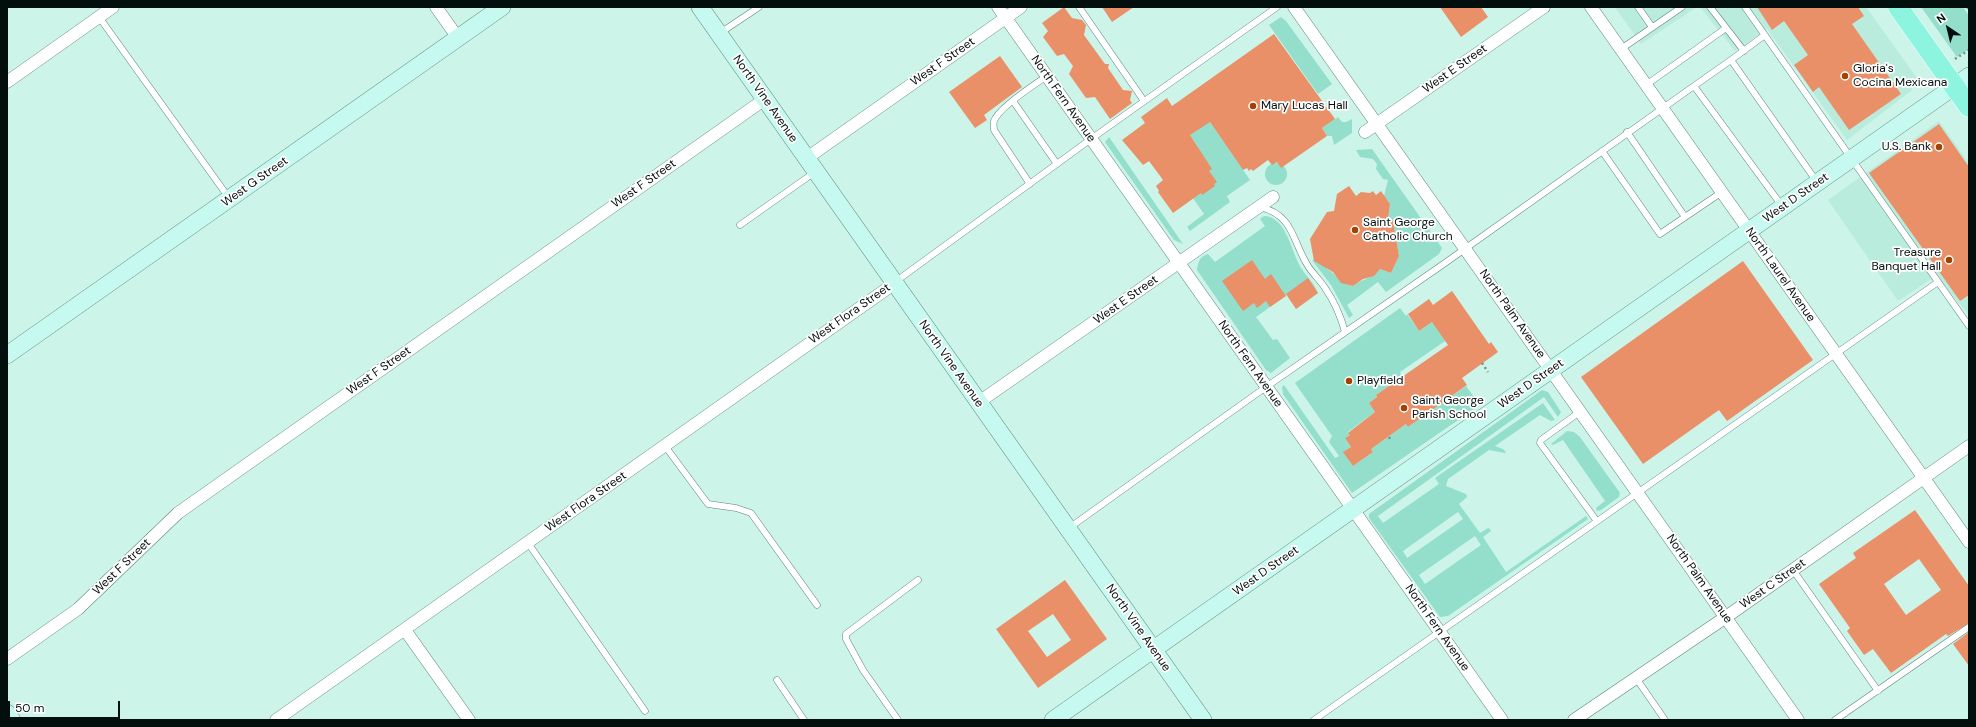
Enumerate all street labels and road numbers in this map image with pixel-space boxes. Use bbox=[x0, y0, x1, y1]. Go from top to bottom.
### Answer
street label: West F Street bbox=[908, 35, 978, 89]
street label: West E Street bbox=[1420, 41, 1490, 97]
street label: North Vine Avenue bbox=[729, 53, 801, 145]
street label: North Fern Avenue bbox=[1028, 53, 1098, 145]
street label: West G Street bbox=[219, 154, 291, 210]
street label: West F Street bbox=[609, 157, 679, 211]
street label: West D Street bbox=[1760, 170, 1832, 226]
street label: North Laurel Avenue bbox=[1742, 225, 1818, 325]
street label: North Palm Avenue bbox=[1476, 267, 1548, 361]
street label: West E Street bbox=[1091, 272, 1161, 328]
street label: West Flora Street bbox=[807, 281, 893, 347]
street label: North Vine Avenue bbox=[915, 318, 987, 410]
street label: North Fern Avenue bbox=[1215, 318, 1285, 410]
street label: West F Street bbox=[344, 344, 414, 398]
street label: West D Street bbox=[1495, 356, 1567, 412]
street label: West Flora Street bbox=[543, 469, 629, 535]
street label: North Palm Avenue bbox=[1663, 532, 1735, 626]
street label: West F Street bbox=[90, 536, 154, 598]
street label: West D Street bbox=[1230, 543, 1302, 599]
street label: West C Street bbox=[1737, 556, 1809, 612]
street label: North Vine Avenue bbox=[1102, 582, 1174, 674]
street label: North Fern Avenue bbox=[1402, 582, 1472, 674]

